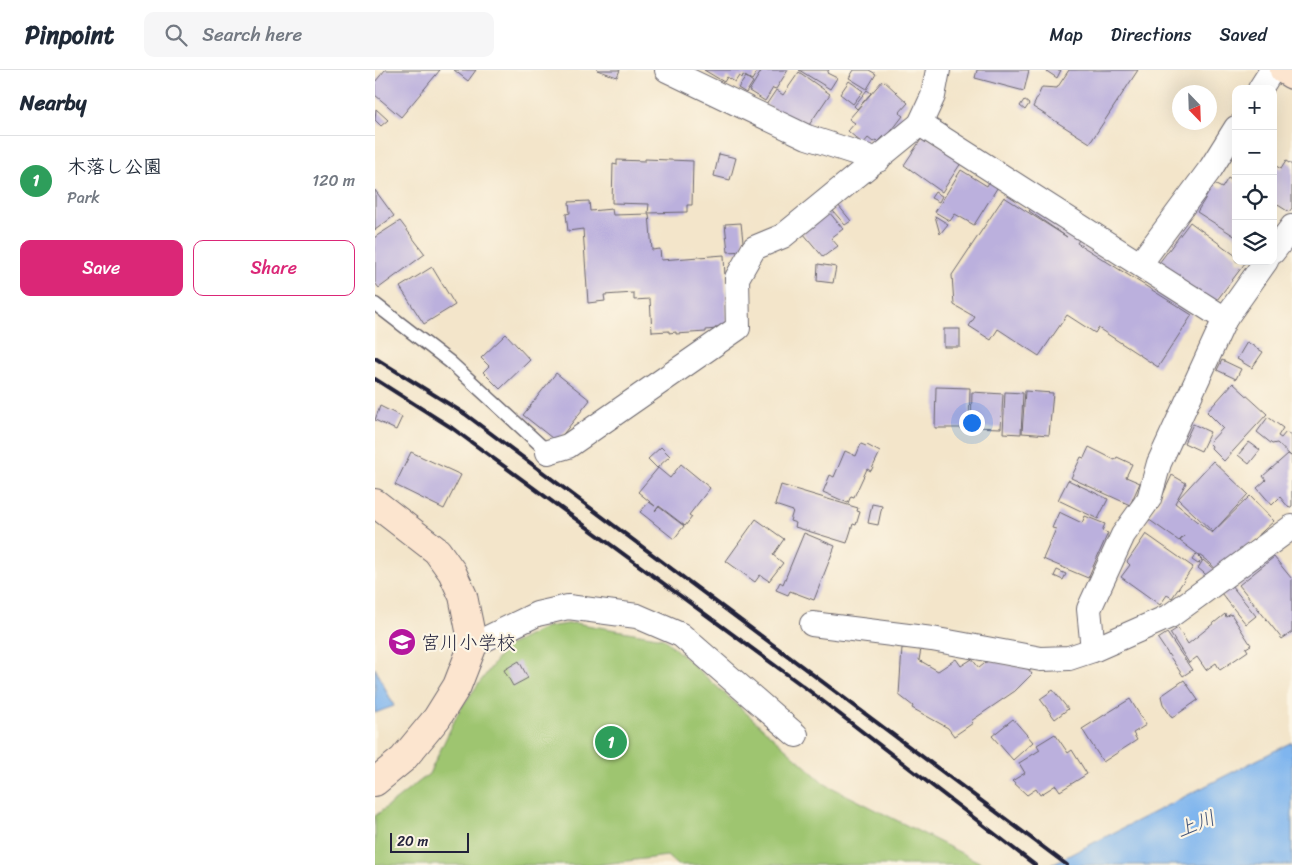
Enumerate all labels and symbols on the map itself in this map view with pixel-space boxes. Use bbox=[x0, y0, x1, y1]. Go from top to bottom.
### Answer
north arrow bbox=[1172, 85, 1217, 130]
your location bbox=[959, 410, 985, 436]
place label: 宮川小学校 bbox=[421, 626, 516, 659]
school or university icon: 宮川小学校 bbox=[387, 627, 417, 657]
pin: 1 bbox=[595, 723, 627, 761]
water label: 上川 bbox=[1171, 800, 1221, 848]
scale bar bbox=[390, 830, 469, 853]

